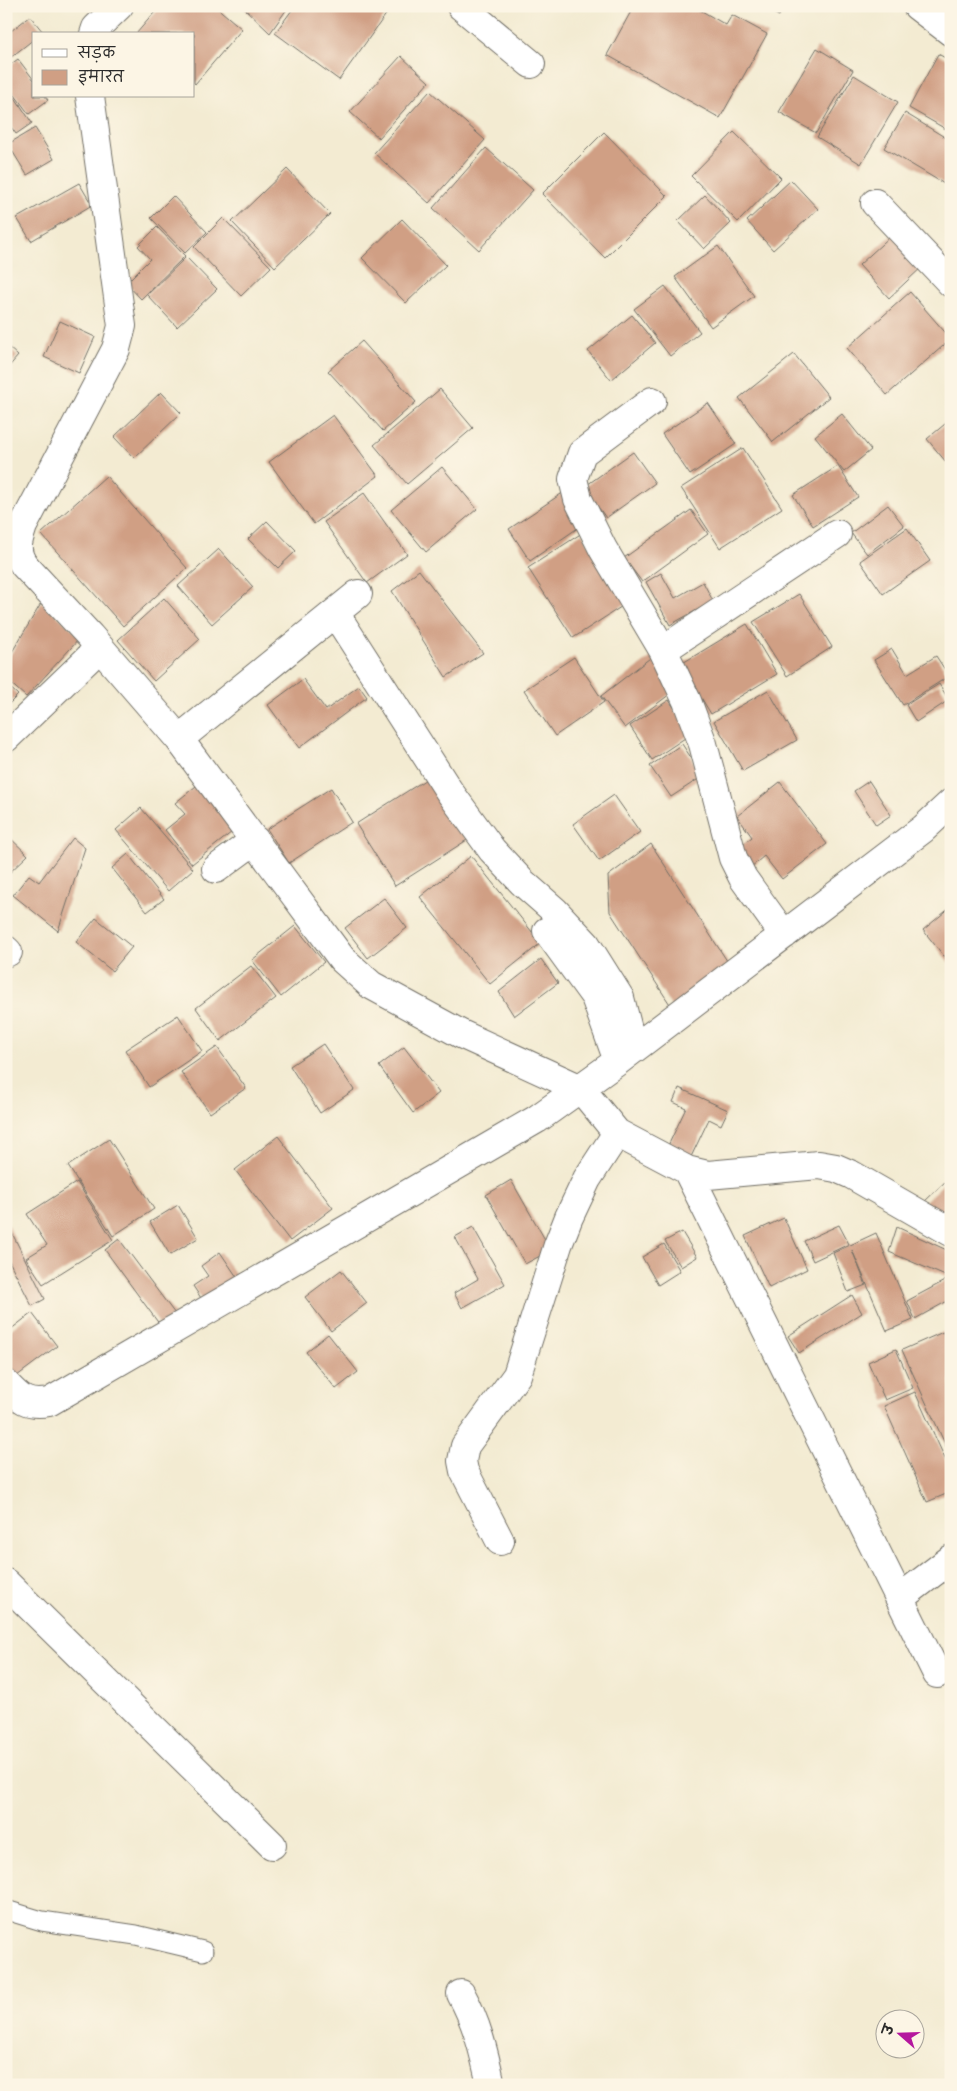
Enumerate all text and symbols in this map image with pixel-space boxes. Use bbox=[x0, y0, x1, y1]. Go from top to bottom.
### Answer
legend bbox=[32, 32, 195, 98]
text: सड़क bbox=[77, 42, 116, 63]
text: इमारत bbox=[78, 66, 125, 86]
north arrow bbox=[874, 2008, 924, 2058]
text: उ bbox=[876, 2020, 898, 2039]

